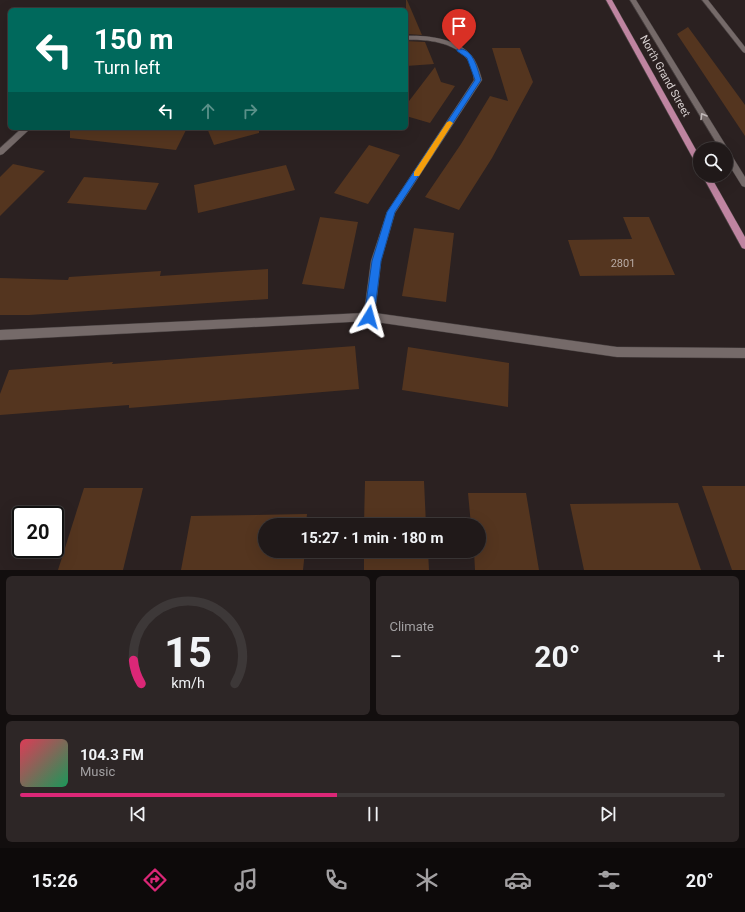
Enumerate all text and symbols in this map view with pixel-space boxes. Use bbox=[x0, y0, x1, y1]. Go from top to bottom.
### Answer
pin bbox=[442, 9, 476, 50]
icon: arrive bbox=[448, 15, 470, 37]
text: 150 m bbox=[94, 23, 173, 56]
icon: left bbox=[28, 24, 80, 76]
street label: North Grand Street bbox=[637, 33, 693, 120]
text: Turn left bbox=[94, 57, 160, 78]
icon: left bbox=[155, 100, 177, 122]
icon: ahead bbox=[197, 100, 219, 122]
icon: right bbox=[239, 100, 261, 122]
one-way arrow bbox=[701, 113, 708, 120]
map controls bbox=[693, 142, 733, 182]
button: search bbox=[693, 142, 733, 182]
house number: 2801 bbox=[611, 257, 635, 270]
position arrow bbox=[348, 296, 390, 338]
speed limit sign: 20 bbox=[12, 506, 64, 558]
text: 15:27 · 1 min · 180 m bbox=[301, 529, 443, 547]
text: Climate bbox=[390, 619, 434, 634]
text: 15 bbox=[164, 627, 212, 676]
text: 20° bbox=[534, 639, 580, 674]
text: − bbox=[390, 644, 402, 669]
text: + bbox=[713, 644, 725, 669]
text: km/h bbox=[171, 674, 205, 690]
text: 104.3 FM bbox=[80, 746, 144, 764]
text: Music bbox=[80, 764, 115, 779]
icon: previous bbox=[127, 803, 149, 825]
icon: pause bbox=[362, 803, 384, 825]
icon: next bbox=[597, 803, 619, 825]
icon: directions bbox=[141, 866, 169, 894]
icon: music bbox=[232, 866, 260, 894]
icon: phone bbox=[322, 866, 350, 894]
icon: climate bbox=[413, 866, 441, 894]
icon: car bbox=[504, 866, 532, 894]
icon: filters bbox=[595, 866, 623, 894]
text: 15:26 bbox=[31, 870, 78, 891]
text: 20° bbox=[686, 870, 714, 891]

